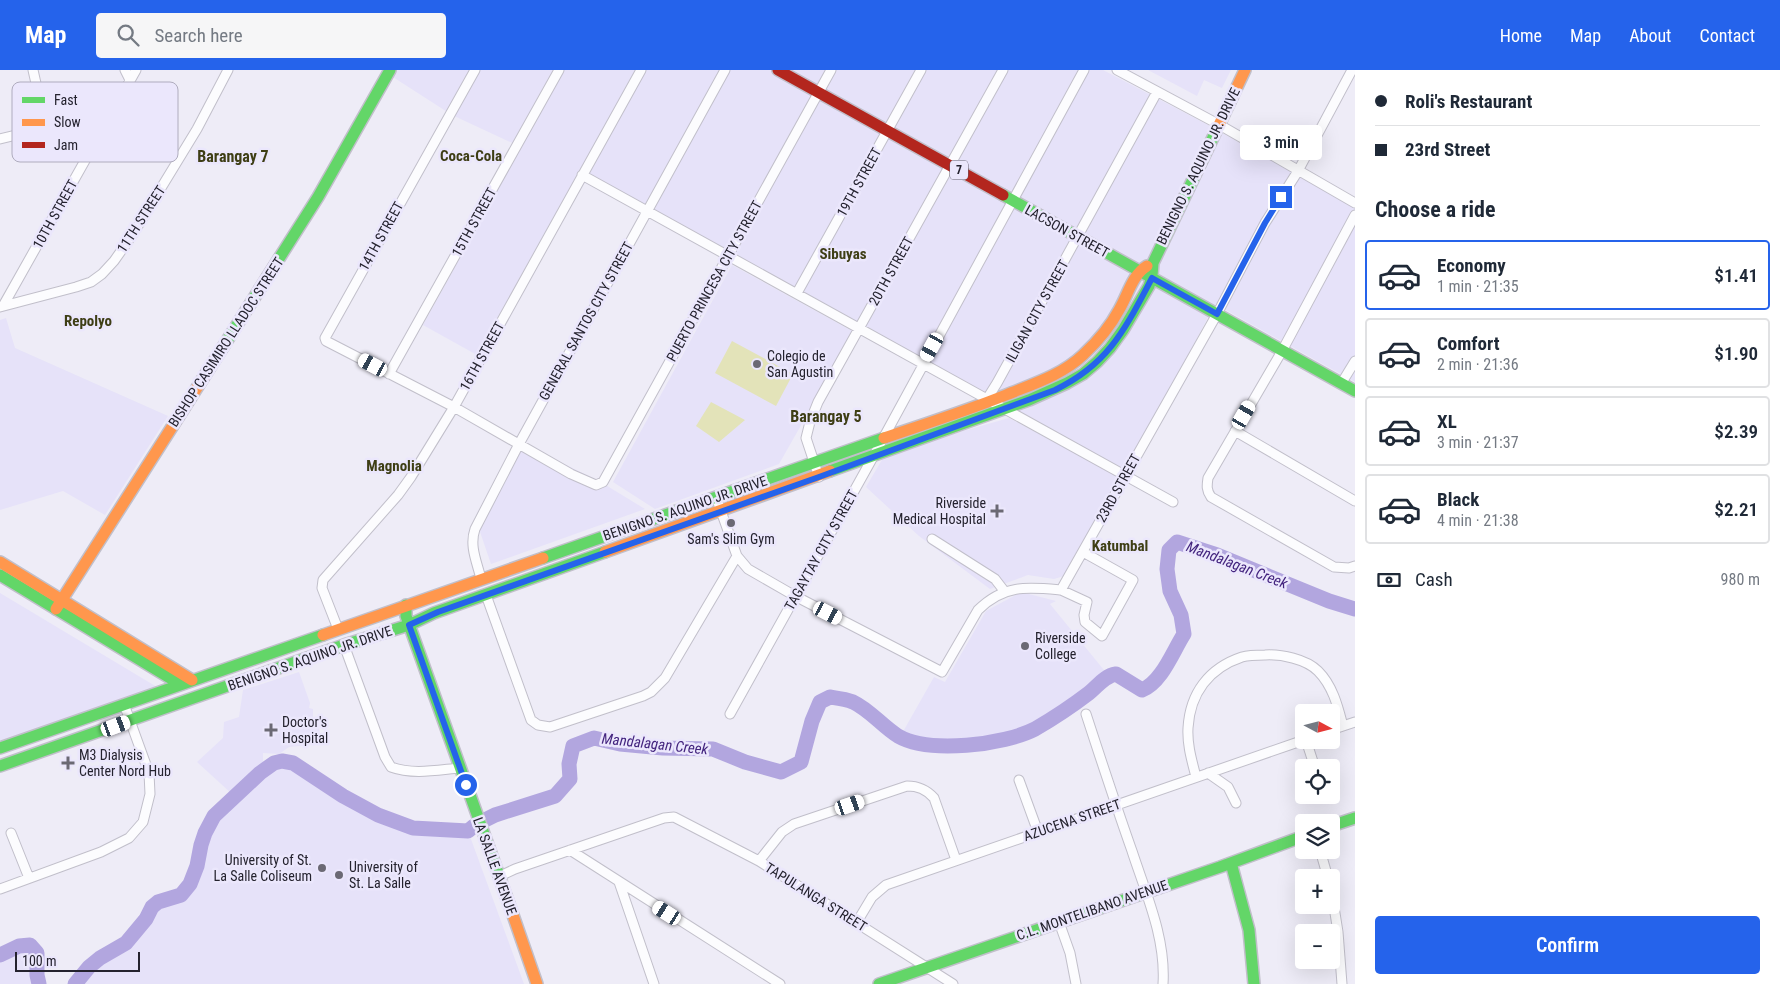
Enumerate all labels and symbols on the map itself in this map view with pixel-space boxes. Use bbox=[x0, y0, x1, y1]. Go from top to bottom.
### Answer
legend bbox=[12, 82, 178, 162]
street label: BENIGNO S. AQUINO JR. DRIVE bbox=[1153, 85, 1243, 247]
text: Fast bbox=[54, 92, 78, 108]
text: Slow bbox=[54, 114, 81, 130]
callout: 3 min bbox=[1240, 124, 1322, 160]
text: Jam bbox=[54, 137, 78, 153]
street label: 19TH STREET bbox=[834, 145, 884, 219]
district label: Barangay 7 bbox=[197, 147, 269, 166]
district label: Coca-Cola bbox=[440, 147, 502, 165]
road number: 7 bbox=[950, 160, 968, 180]
street label: 10TH STREET bbox=[30, 177, 80, 251]
street label: 11TH STREET bbox=[114, 183, 168, 255]
street label: 15TH STREET bbox=[449, 185, 499, 259]
route end bbox=[1270, 186, 1292, 208]
street label: PUERTO PRINCESA CITY STREET bbox=[663, 198, 765, 364]
street label: 14TH STREET bbox=[356, 199, 406, 273]
street label: LACSON STREET bbox=[1022, 201, 1112, 261]
street label: 20TH STREET bbox=[866, 234, 916, 308]
street label: GENERAL SANTOS CITY STREET bbox=[536, 239, 636, 403]
district label: Sibuyas bbox=[819, 245, 867, 263]
street label: BISHOP CASIMIRO LLADOC STREET bbox=[165, 254, 287, 430]
street label: ILIGAN CITY STREET bbox=[1002, 257, 1072, 365]
district label: Repolyo bbox=[64, 312, 112, 330]
street label: 16TH STREET bbox=[457, 319, 507, 393]
car bbox=[918, 330, 945, 364]
place label: Colegio de San Agustin bbox=[767, 348, 833, 380]
car bbox=[356, 351, 389, 379]
marker: Colegio de San Agustin bbox=[751, 358, 763, 370]
car bbox=[1230, 398, 1257, 432]
district label: Barangay 5 bbox=[790, 407, 862, 426]
street label: 23RD STREET bbox=[1093, 451, 1143, 525]
district label: Magnolia bbox=[366, 457, 422, 475]
street label: BENIGNO S. AQUINO JR. DRIVE bbox=[601, 472, 769, 544]
street label: TAGAYTAY CITY STREET bbox=[781, 487, 861, 613]
place label: Riverside Medical Hospital bbox=[893, 495, 986, 527]
marker: Riverside Medical Hospital bbox=[990, 504, 1004, 518]
marker: Sam's Slim Gym bbox=[725, 517, 737, 529]
place label: Sam's Slim Gym bbox=[687, 531, 775, 547]
district label: Katumbal bbox=[1092, 537, 1148, 555]
water label: Mandalagan Creek bbox=[1184, 537, 1291, 593]
car bbox=[811, 600, 844, 626]
street label: BENIGNO S. AQUINO JR. DRIVE bbox=[226, 622, 394, 694]
place label: Riverside College bbox=[1035, 630, 1086, 662]
marker: Riverside College bbox=[1019, 640, 1031, 652]
north arrow bbox=[1295, 704, 1340, 749]
car bbox=[99, 714, 132, 738]
place label: Doctor's Hospital bbox=[282, 714, 328, 746]
marker: Doctor's Hospital bbox=[264, 723, 278, 737]
water label: Mandalagan Creek bbox=[601, 729, 710, 759]
place label: M3 Dialysis Center Nord Hub bbox=[79, 747, 171, 779]
marker: M3 Dialysis Center Nord Hub bbox=[61, 756, 75, 770]
route start bbox=[455, 774, 477, 796]
car bbox=[833, 793, 866, 817]
street label: AZUCENA STREET bbox=[1021, 796, 1123, 844]
street label: LA SALLE AVENUE bbox=[470, 815, 520, 917]
place label: University of St. La Salle Coliseum bbox=[214, 852, 312, 884]
place label: University of St. La Salle bbox=[349, 859, 418, 891]
street label: TAPULANGA STREET bbox=[762, 859, 870, 935]
marker: University of St. La Salle Coliseum bbox=[316, 862, 328, 874]
marker: University of St. La Salle bbox=[333, 869, 345, 881]
street label: C.L. MONTELIBANO AVENUE bbox=[1014, 877, 1170, 943]
car bbox=[650, 899, 683, 927]
scale bar bbox=[15, 949, 140, 972]

